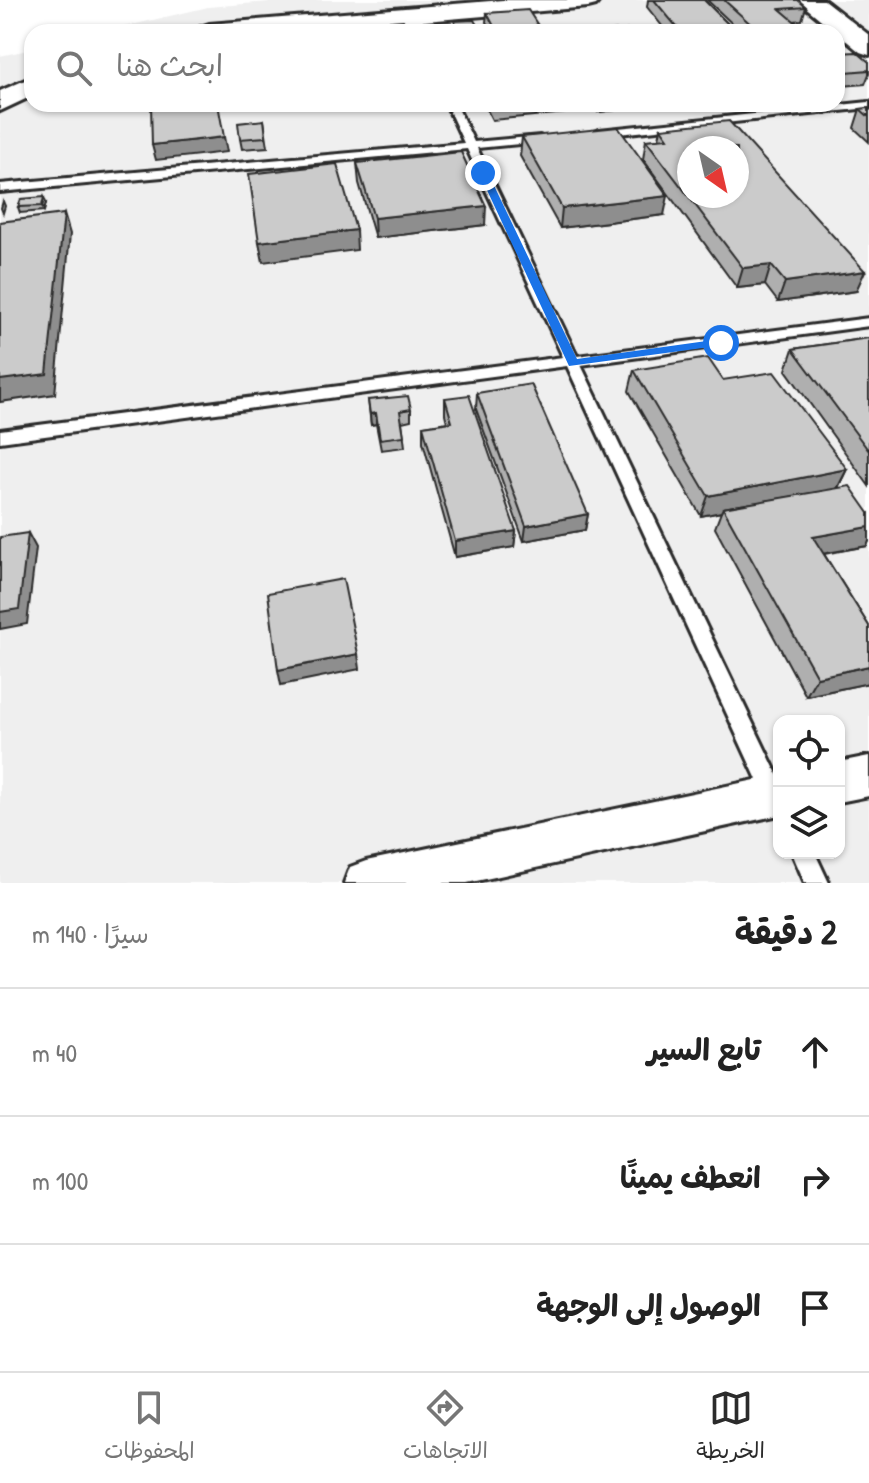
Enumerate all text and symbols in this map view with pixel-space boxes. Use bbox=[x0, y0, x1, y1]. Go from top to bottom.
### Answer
search box bbox=[24, 24, 845, 112]
text: ابحث هنا bbox=[116, 45, 223, 85]
icon: search bbox=[52, 46, 96, 90]
north arrow bbox=[677, 136, 749, 208]
route end bbox=[465, 155, 501, 191]
route start bbox=[703, 325, 739, 361]
map controls bbox=[773, 715, 845, 859]
button: locate bbox=[773, 715, 845, 787]
button: layers bbox=[773, 787, 845, 859]
text: 2 دقيقة bbox=[735, 909, 837, 955]
text: سيرًا · 140 m bbox=[32, 916, 149, 951]
text: تابع السير bbox=[647, 1029, 761, 1069]
icon: ahead bbox=[793, 1030, 837, 1074]
text: 40 m bbox=[32, 1035, 77, 1070]
text: انعطف يمينًا bbox=[620, 1157, 761, 1197]
icon: right bbox=[793, 1158, 837, 1202]
text: 100 m bbox=[32, 1163, 88, 1198]
text: الوصول إلى الوجهة bbox=[536, 1285, 761, 1325]
icon: arrive bbox=[793, 1286, 837, 1330]
tab: المحفوظات bbox=[104, 1386, 195, 1470]
tab: الاتجاهات bbox=[403, 1386, 488, 1470]
tab: الخريطة bbox=[696, 1386, 765, 1470]

